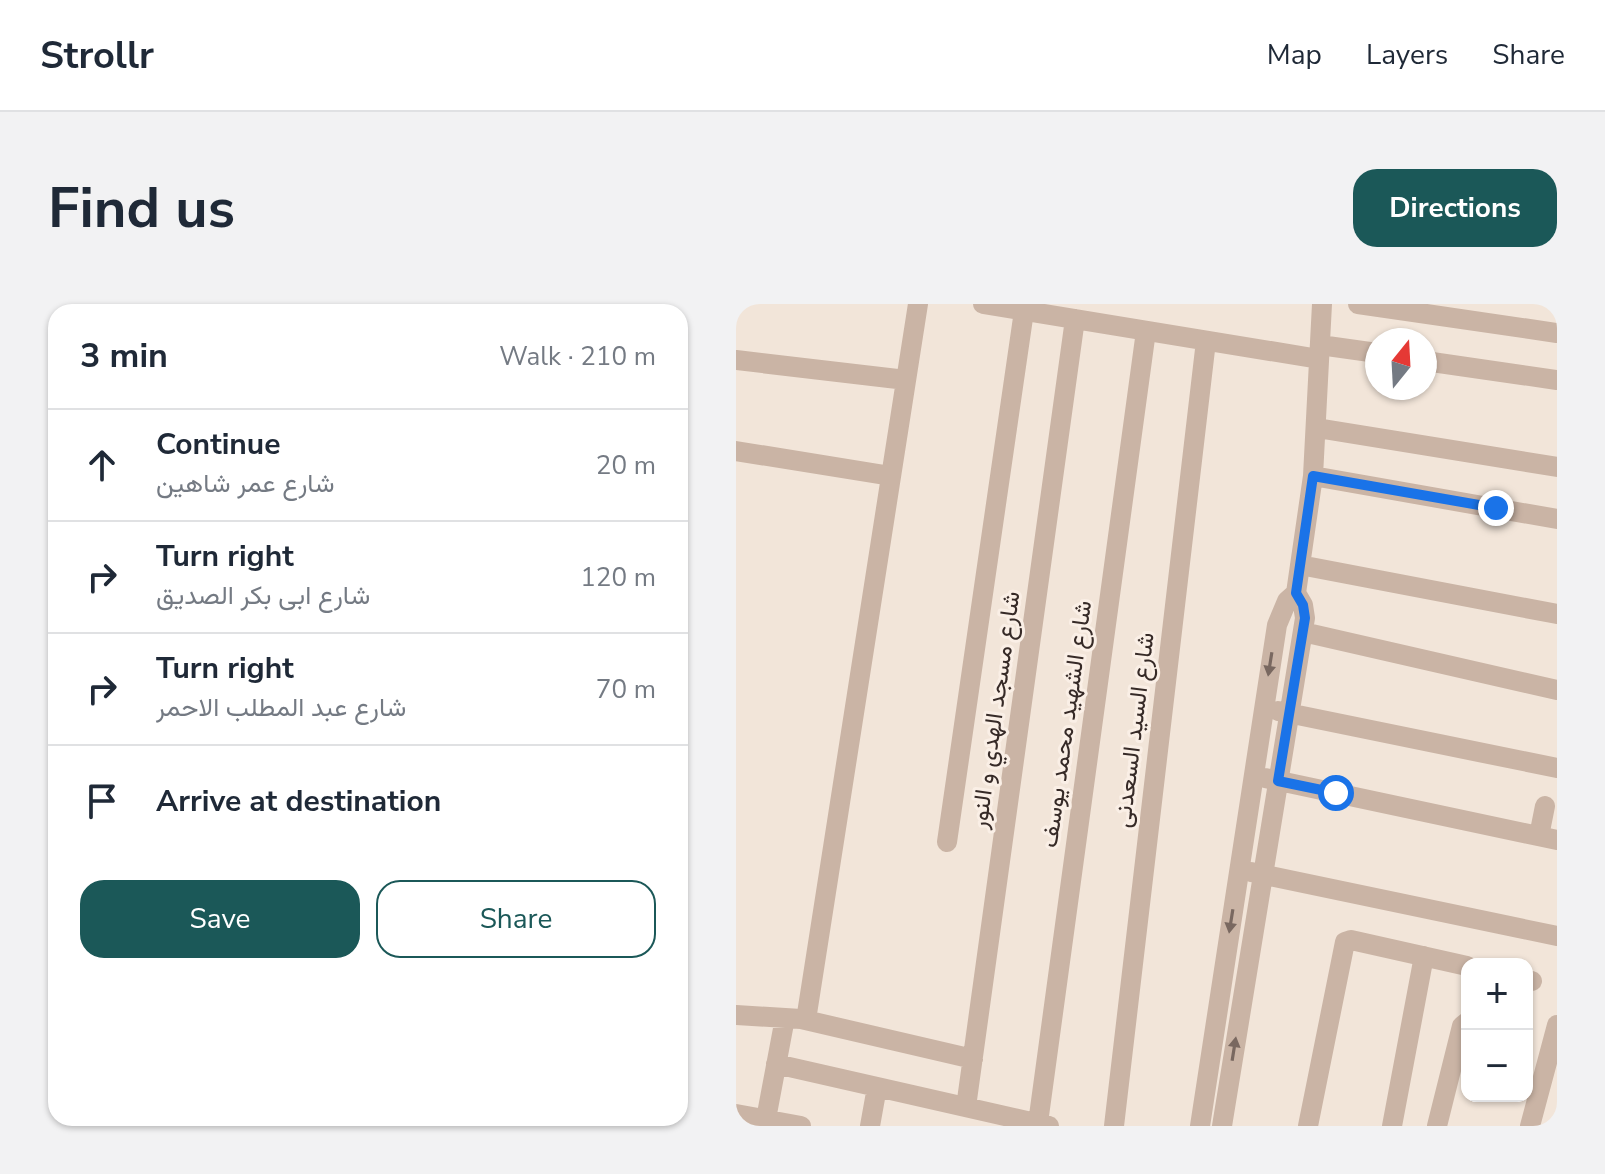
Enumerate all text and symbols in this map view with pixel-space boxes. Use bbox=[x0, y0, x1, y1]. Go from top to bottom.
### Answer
text: Strollr bbox=[40, 30, 154, 81]
text: Map bbox=[1267, 36, 1322, 74]
text: Layers bbox=[1366, 36, 1448, 74]
text: Share bbox=[1492, 36, 1565, 74]
button: Directions bbox=[1353, 169, 1557, 247]
text: Find us bbox=[48, 170, 235, 247]
north arrow bbox=[1365, 328, 1437, 400]
text: 3 min bbox=[80, 333, 168, 379]
text: Walk · 210 m bbox=[499, 339, 656, 374]
text: Continue bbox=[156, 424, 281, 465]
icon: ahead bbox=[80, 443, 124, 487]
text: 20 m bbox=[596, 448, 656, 483]
text: شارع عمر شاهين bbox=[156, 466, 335, 501]
route end bbox=[1478, 490, 1514, 526]
text: Turn right bbox=[156, 536, 294, 577]
icon: right bbox=[80, 555, 124, 599]
text: 120 m bbox=[580, 560, 656, 595]
text: شارع ابى بكر الصديق bbox=[156, 578, 370, 613]
street label: شارع مسجد الهدي و النور bbox=[962, 589, 1030, 832]
street label: شارع الشهيد محمد يوسف bbox=[1033, 598, 1099, 850]
street label: شارع السيد السعدنى bbox=[1106, 631, 1162, 829]
text: Turn right bbox=[156, 648, 294, 689]
one-way arrow bbox=[1263, 652, 1276, 677]
icon: right bbox=[80, 667, 124, 711]
text: 70 m bbox=[596, 672, 656, 707]
text: شارع عبد المطلب الاحمر bbox=[156, 690, 406, 725]
route start bbox=[1318, 775, 1354, 811]
icon: arrive bbox=[80, 779, 124, 823]
text: Arrive at destination bbox=[156, 781, 441, 822]
button: Save bbox=[80, 880, 360, 958]
button: Share bbox=[376, 880, 656, 958]
one-way arrow bbox=[1224, 909, 1237, 934]
map controls bbox=[1461, 958, 1533, 1102]
button: + bbox=[1461, 958, 1533, 1030]
button: − bbox=[1461, 1030, 1533, 1102]
one-way arrow bbox=[1228, 1036, 1241, 1061]

